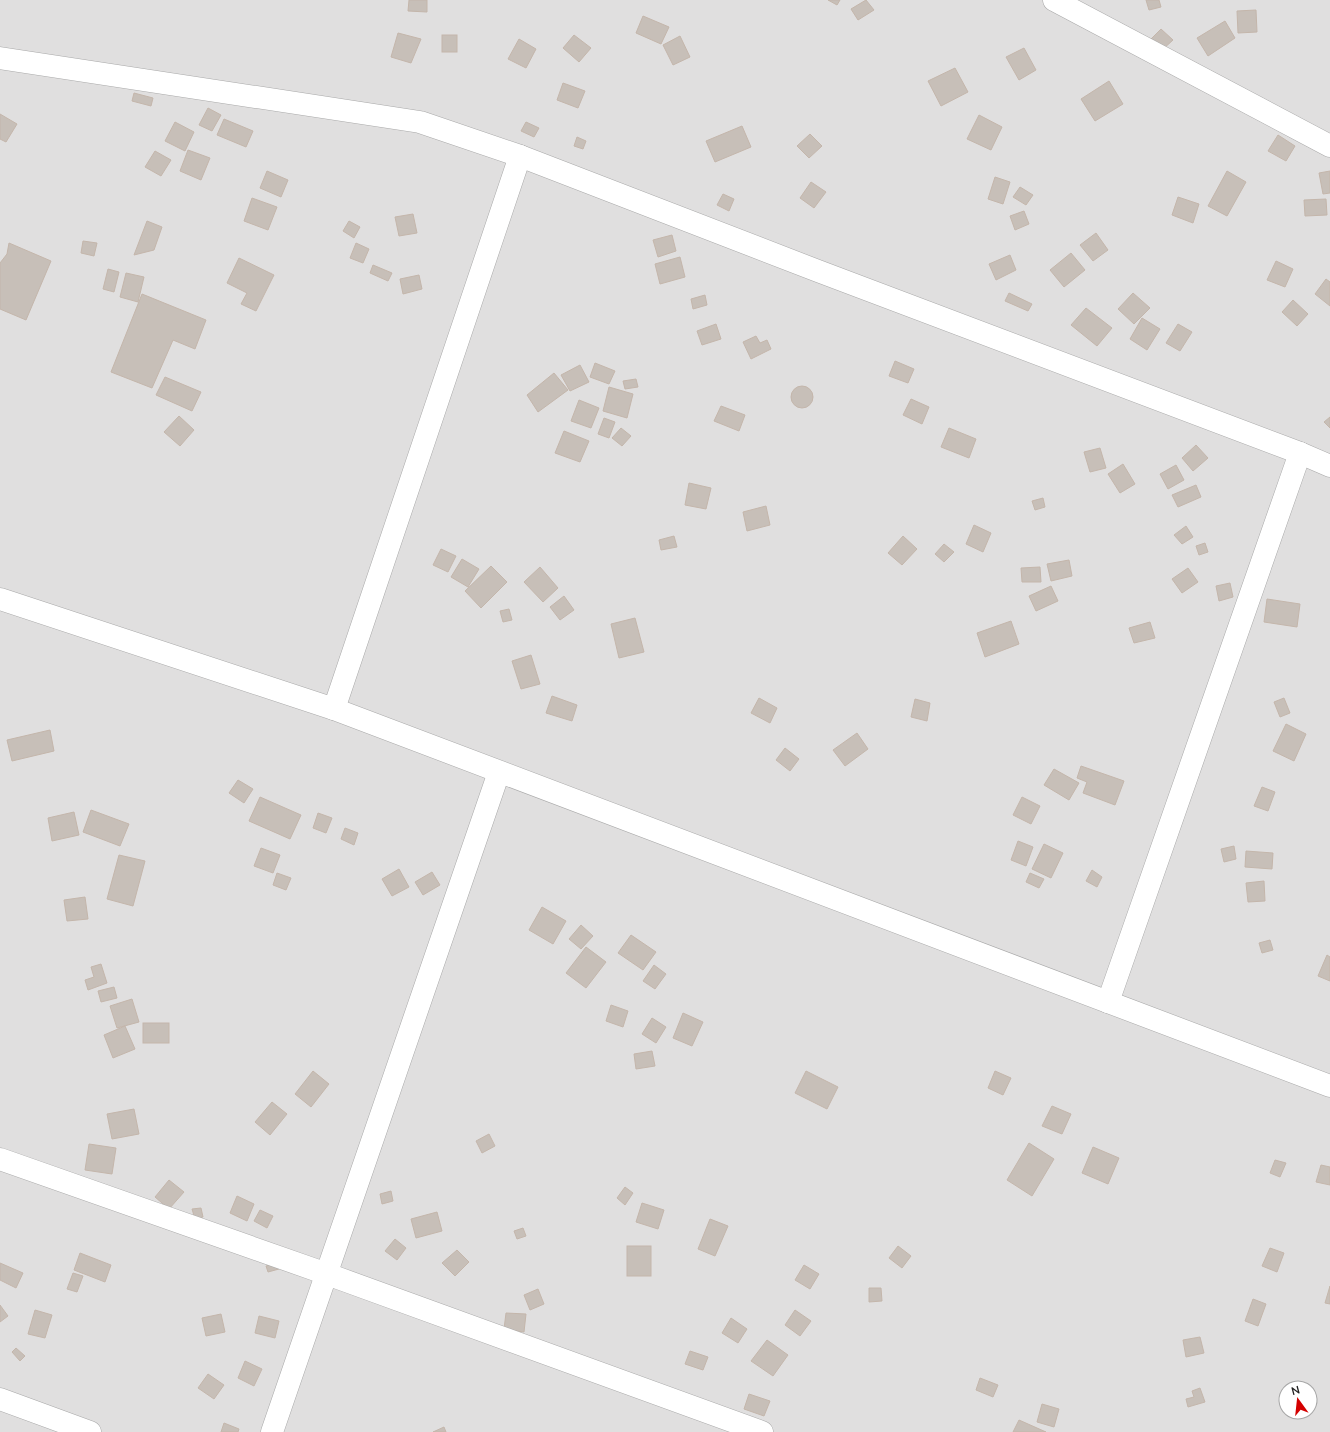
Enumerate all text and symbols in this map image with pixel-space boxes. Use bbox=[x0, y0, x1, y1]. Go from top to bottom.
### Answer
north arrow bbox=[1278, 1380, 1318, 1420]
text: N bbox=[1290, 1383, 1301, 1398]

